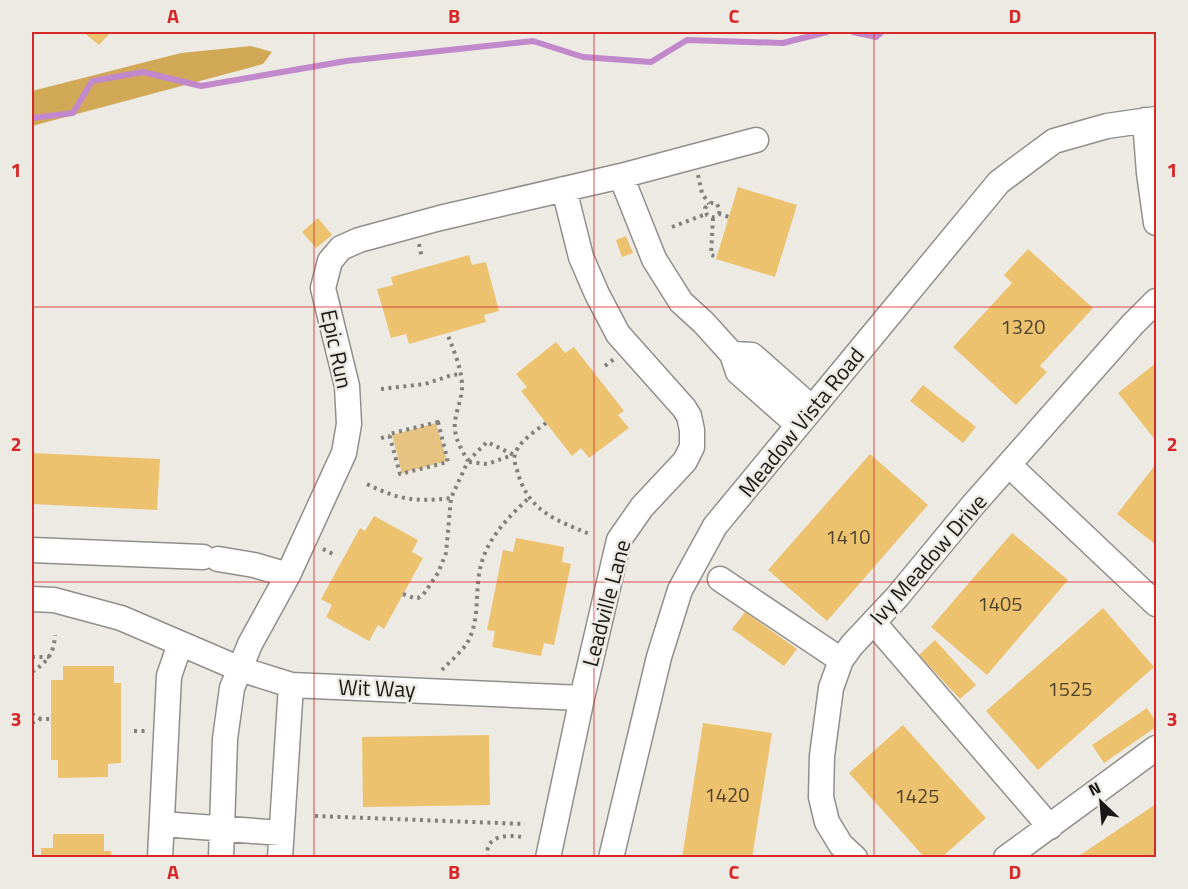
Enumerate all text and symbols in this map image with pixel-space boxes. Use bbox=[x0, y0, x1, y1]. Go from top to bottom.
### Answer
text: A bbox=[167, 0, 179, 31]
text: B bbox=[448, 0, 460, 31]
text: C bbox=[729, 0, 740, 31]
text: D bbox=[1009, 0, 1021, 31]
text: 1 bbox=[10, 154, 22, 185]
text: 1 bbox=[1166, 154, 1178, 185]
street label: Epic Run bbox=[312, 306, 362, 392]
house number: 1320 bbox=[1001, 311, 1045, 342]
street label: Meadow Vista Road bbox=[730, 340, 872, 504]
text: 2 bbox=[10, 428, 22, 459]
text: 2 bbox=[1166, 428, 1178, 459]
street label: Ivy Meadow Drive bbox=[861, 486, 995, 632]
house number: 1410 bbox=[826, 521, 870, 552]
street label: Leadville Lane bbox=[573, 536, 639, 670]
house number: 1405 bbox=[978, 588, 1022, 619]
street label: Wit Way bbox=[338, 670, 417, 706]
house number: 1525 bbox=[1048, 673, 1092, 704]
text: 3 bbox=[10, 703, 22, 734]
text: 3 bbox=[1166, 703, 1178, 734]
north arrow bbox=[1071, 772, 1131, 832]
text: N bbox=[1084, 775, 1105, 802]
house number: 1420 bbox=[705, 779, 749, 810]
house number: 1425 bbox=[895, 780, 939, 811]
text: A bbox=[167, 856, 179, 887]
text: B bbox=[448, 856, 460, 887]
text: C bbox=[729, 856, 740, 887]
text: D bbox=[1009, 856, 1021, 887]

